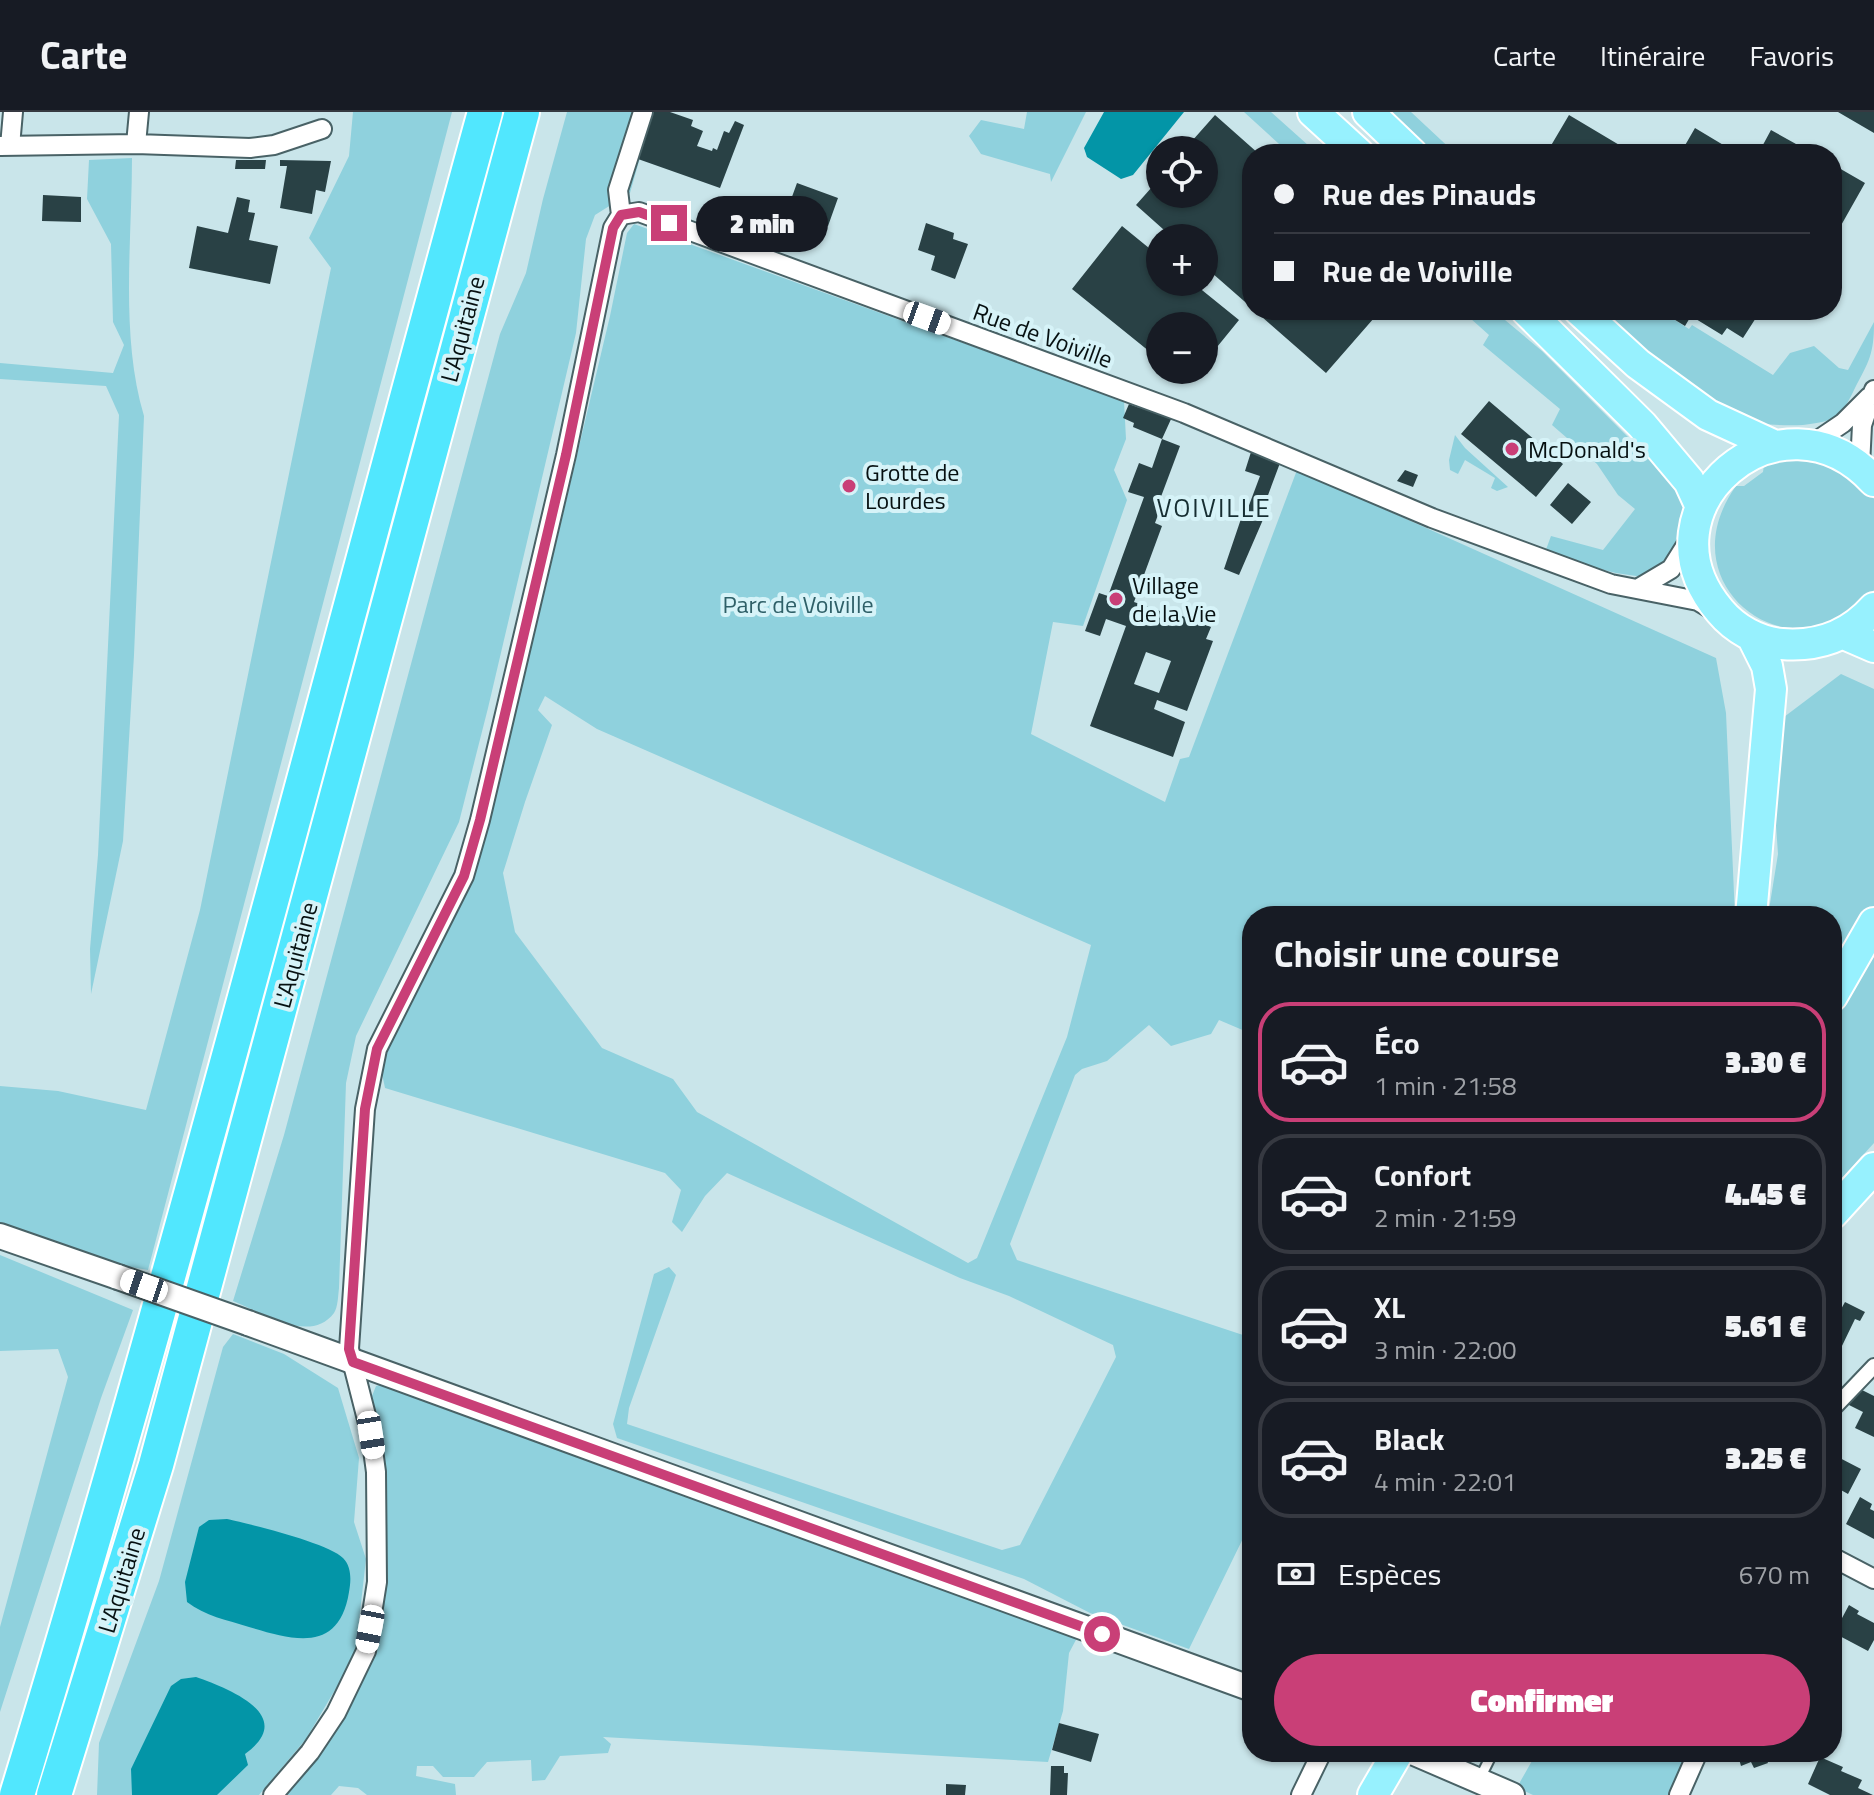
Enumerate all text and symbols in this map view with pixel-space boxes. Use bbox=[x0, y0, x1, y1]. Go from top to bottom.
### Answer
text: Carte bbox=[40, 26, 127, 84]
text: Carte bbox=[1493, 34, 1556, 77]
text: Itinéraire bbox=[1600, 34, 1705, 77]
text: Favoris bbox=[1749, 34, 1834, 77]
map controls bbox=[1146, 136, 1218, 384]
button: locate bbox=[1146, 136, 1218, 208]
text: Rue des Pinauds bbox=[1322, 171, 1536, 217]
callout: 2 min bbox=[697, 195, 829, 251]
text: 2 min bbox=[730, 204, 794, 243]
route end bbox=[651, 205, 687, 241]
button: + bbox=[1146, 224, 1218, 296]
text: Rue de Voiville bbox=[1322, 248, 1513, 294]
street label: L'Aquitaine bbox=[431, 272, 493, 386]
street label: Rue de Voiville bbox=[968, 293, 1118, 377]
car bbox=[900, 299, 954, 337]
button: − bbox=[1146, 312, 1218, 384]
place label: McDonald's bbox=[1528, 431, 1646, 467]
marker: McDonald's bbox=[1503, 440, 1521, 458]
place label: Grotte de Lourdes bbox=[865, 454, 960, 518]
marker: Grotte de Lourdes bbox=[840, 477, 858, 495]
district label: VOIVILLE bbox=[1156, 488, 1272, 527]
place label: Village de la Vie bbox=[1132, 567, 1216, 631]
park label: Parc de Voiville bbox=[722, 586, 874, 622]
marker: Village de la Vie bbox=[1107, 590, 1125, 608]
street label: L'Aquitaine bbox=[264, 898, 326, 1012]
text: Choisir une course bbox=[1274, 926, 1559, 981]
text: Éco bbox=[1374, 1020, 1420, 1066]
icon: car bbox=[1278, 1026, 1350, 1098]
text: 3.30 € bbox=[1725, 1039, 1806, 1085]
text: 1 min · 21:58 bbox=[1374, 1066, 1517, 1105]
text: Confort bbox=[1374, 1152, 1471, 1198]
icon: car bbox=[1278, 1158, 1350, 1230]
text: 4.45 € bbox=[1725, 1171, 1806, 1217]
text: 2 min · 21:59 bbox=[1374, 1198, 1517, 1237]
car bbox=[117, 1267, 171, 1305]
text: XL bbox=[1374, 1284, 1405, 1330]
icon: car bbox=[1278, 1290, 1350, 1362]
text: 5.61 € bbox=[1725, 1303, 1806, 1349]
text: 3 min · 22:00 bbox=[1374, 1330, 1517, 1369]
car bbox=[355, 1409, 387, 1461]
text: Black bbox=[1374, 1416, 1445, 1462]
icon: car bbox=[1278, 1422, 1350, 1494]
text: 3.25 € bbox=[1725, 1435, 1806, 1481]
text: 4 min · 22:01 bbox=[1374, 1462, 1517, 1501]
street label: L'Aquitaine bbox=[88, 1523, 154, 1637]
text: Espèces bbox=[1338, 1551, 1442, 1597]
icon: cash bbox=[1274, 1552, 1318, 1596]
text: 670 m bbox=[1739, 1555, 1810, 1594]
car bbox=[354, 1603, 386, 1655]
route start bbox=[1084, 1616, 1120, 1652]
button: Confirmer bbox=[1274, 1654, 1810, 1746]

